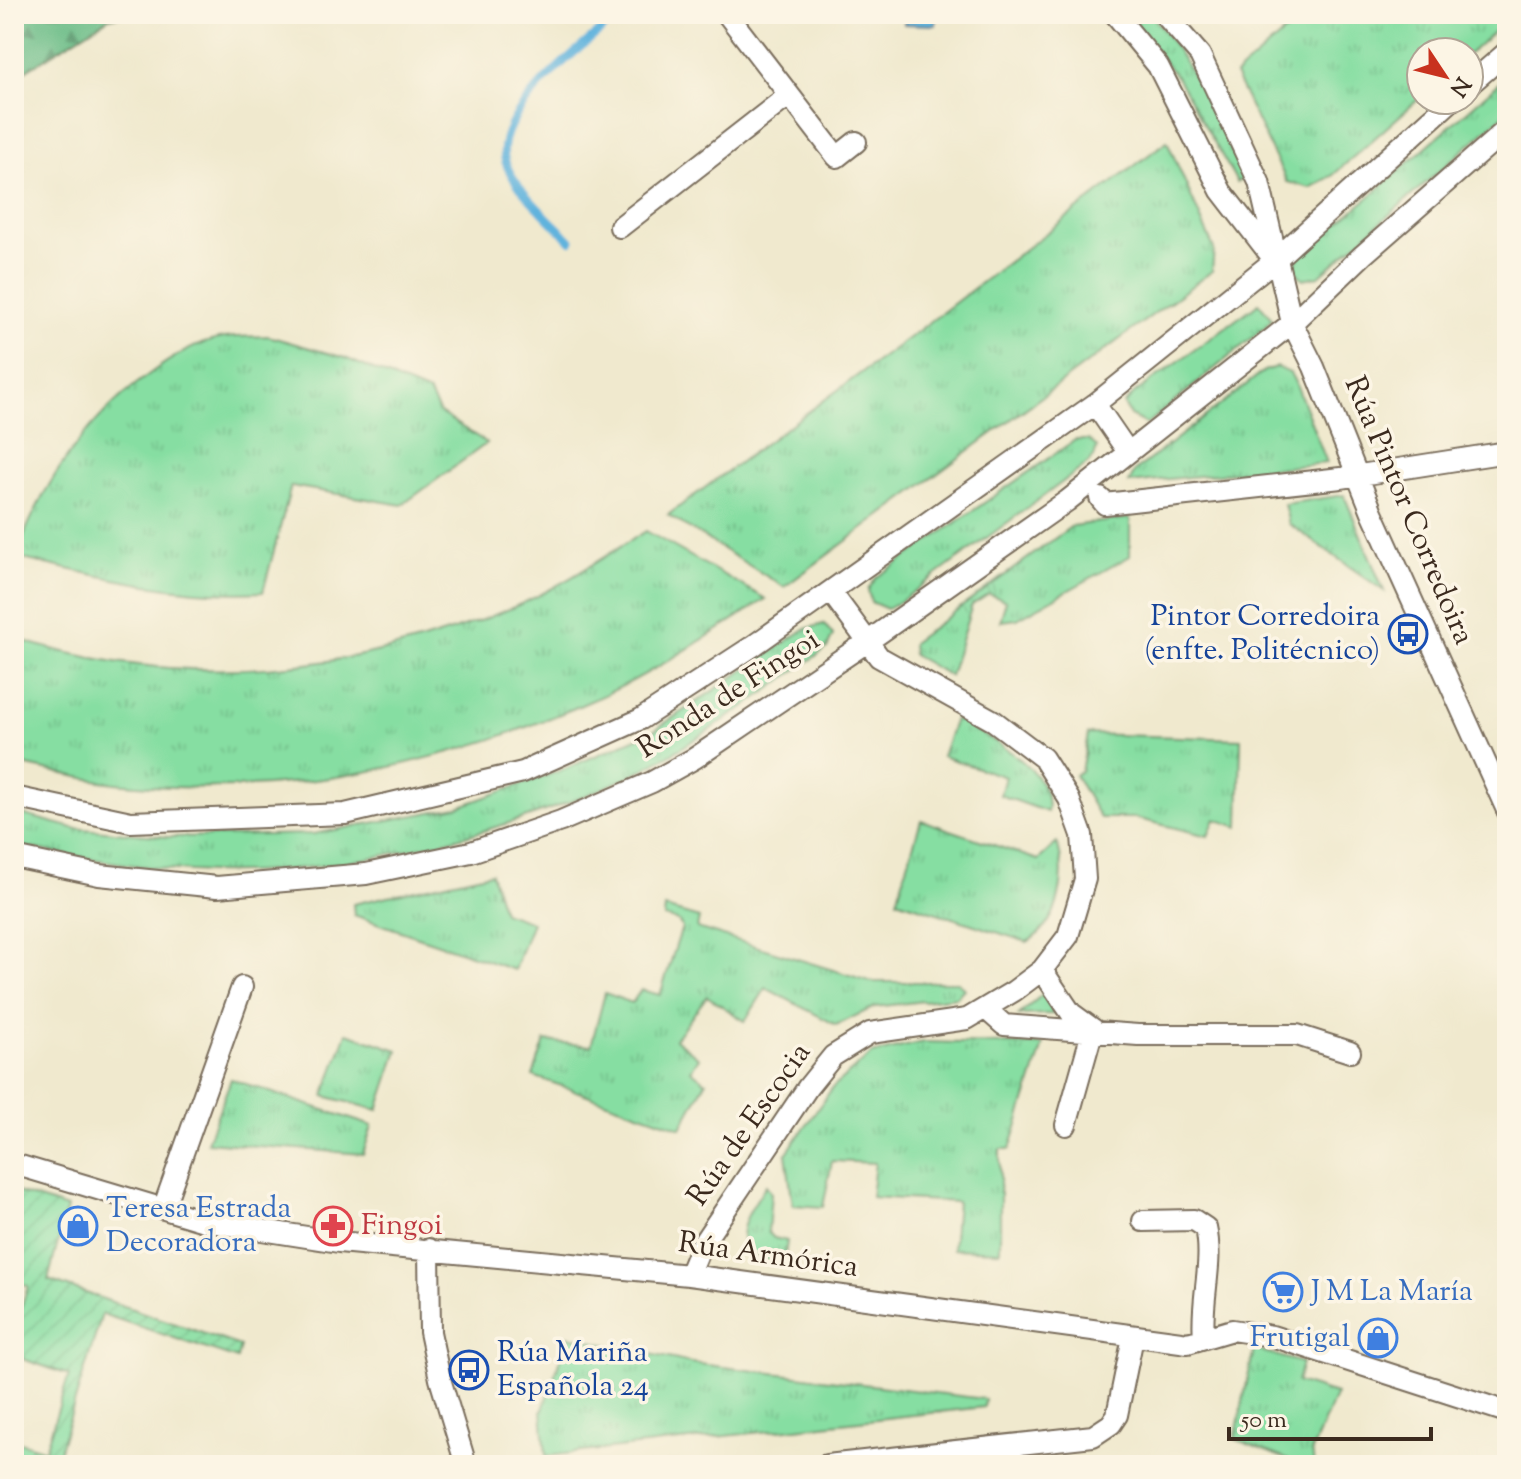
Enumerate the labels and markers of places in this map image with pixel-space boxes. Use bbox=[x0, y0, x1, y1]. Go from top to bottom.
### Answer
place label: Pintor Corredoira (enfte. Politécnico) bbox=[1144, 596, 1380, 673]
bus stop icon: Pintor Corredoira (enfte. Politécnico) bbox=[1387, 613, 1429, 655]
place label: Teresa Estrada Decoradora bbox=[106, 1188, 291, 1265]
shop icon: Teresa Estrada Decoradora bbox=[57, 1205, 99, 1247]
pharmacy icon: Fingoi bbox=[312, 1205, 354, 1247]
place label: Fingoi bbox=[361, 1205, 443, 1248]
supermarket icon: J M La María bbox=[1262, 1271, 1304, 1313]
place label: J M La María bbox=[1309, 1271, 1473, 1314]
place label: Frutigal bbox=[1250, 1317, 1350, 1360]
shop icon: Frutigal bbox=[1357, 1317, 1399, 1359]
place label: Rúa Mariña Española 24 bbox=[497, 1332, 649, 1409]
bus stop icon: Rúa Mariña Española 24 bbox=[448, 1349, 490, 1391]

